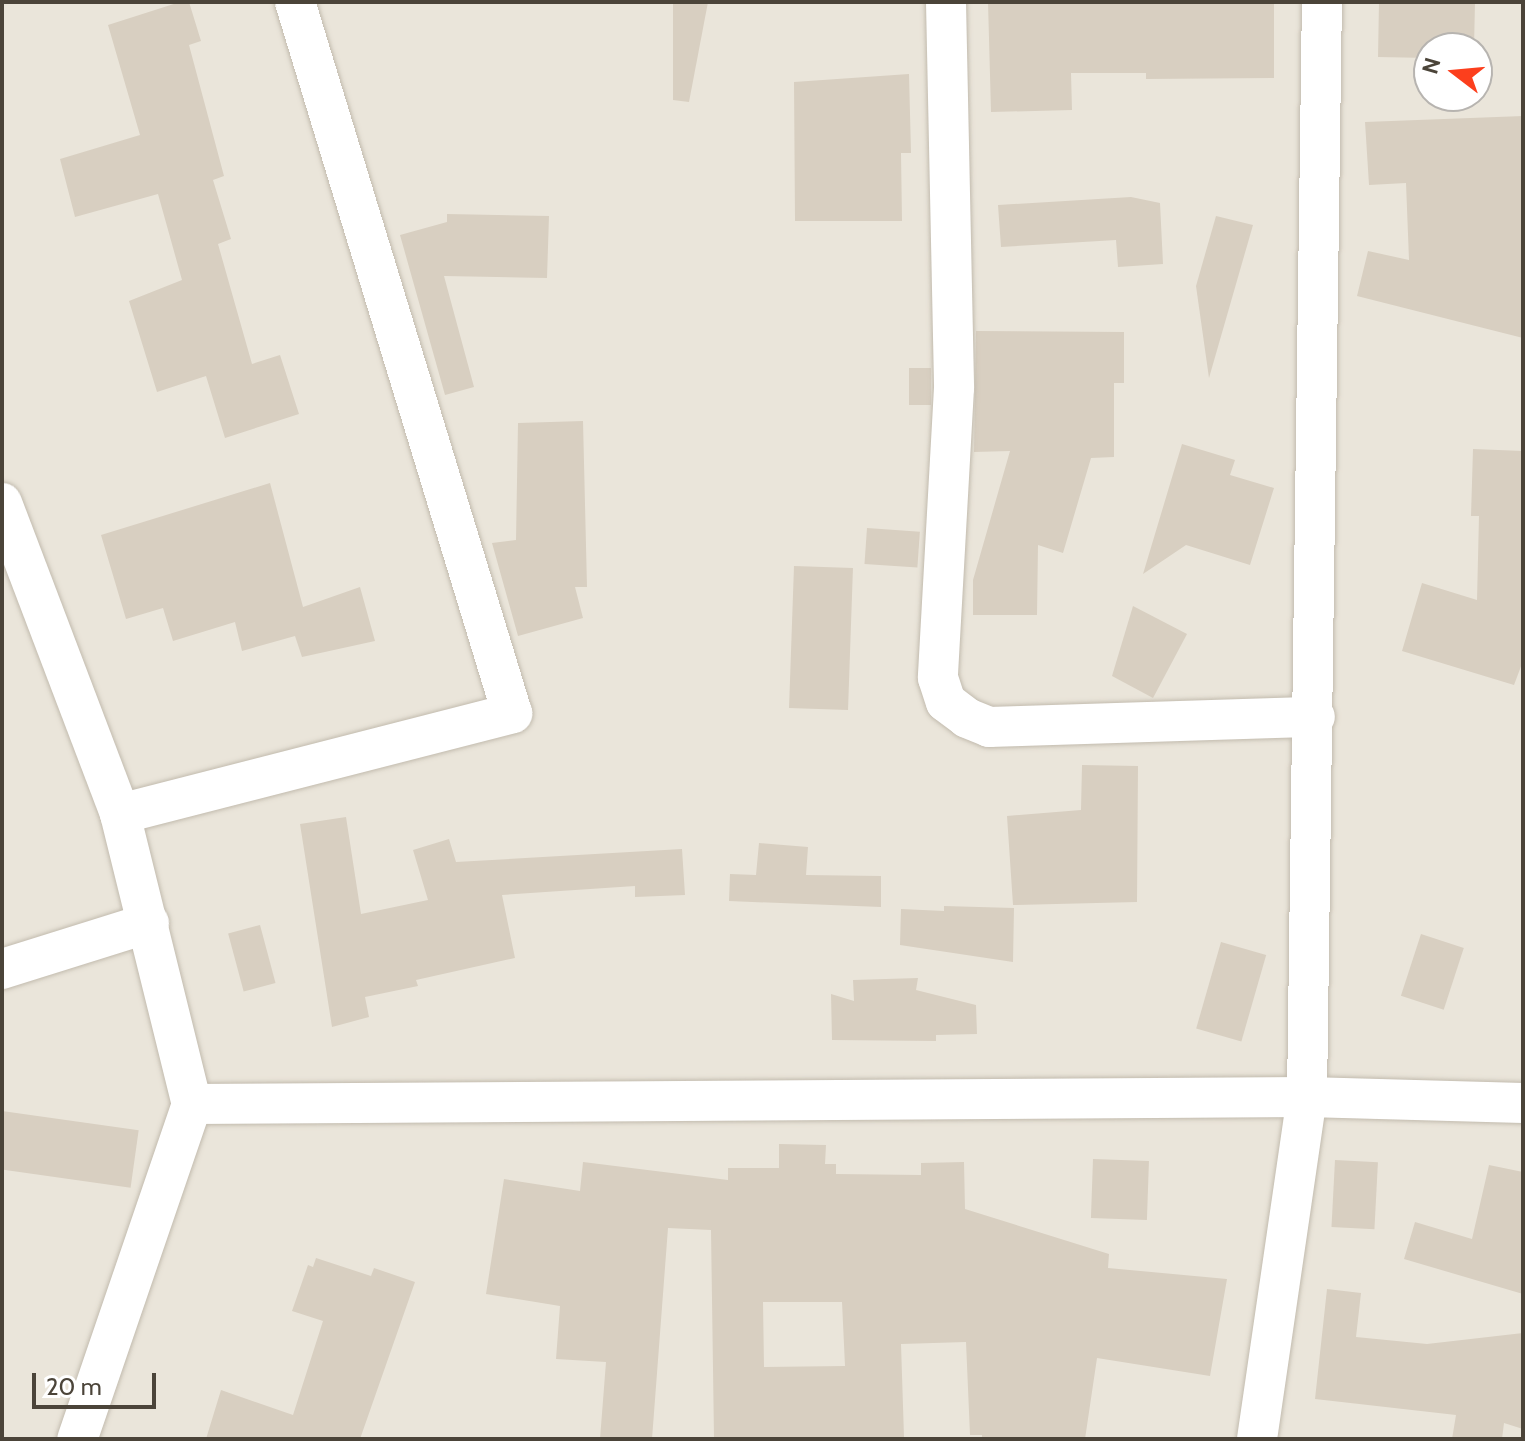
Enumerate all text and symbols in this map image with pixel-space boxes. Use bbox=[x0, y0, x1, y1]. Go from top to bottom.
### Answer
north arrow bbox=[1413, 32, 1493, 112]
text: N bbox=[1416, 55, 1446, 77]
scale bar bbox=[36, 1357, 160, 1407]
text: 20 m bbox=[46, 1372, 102, 1401]

